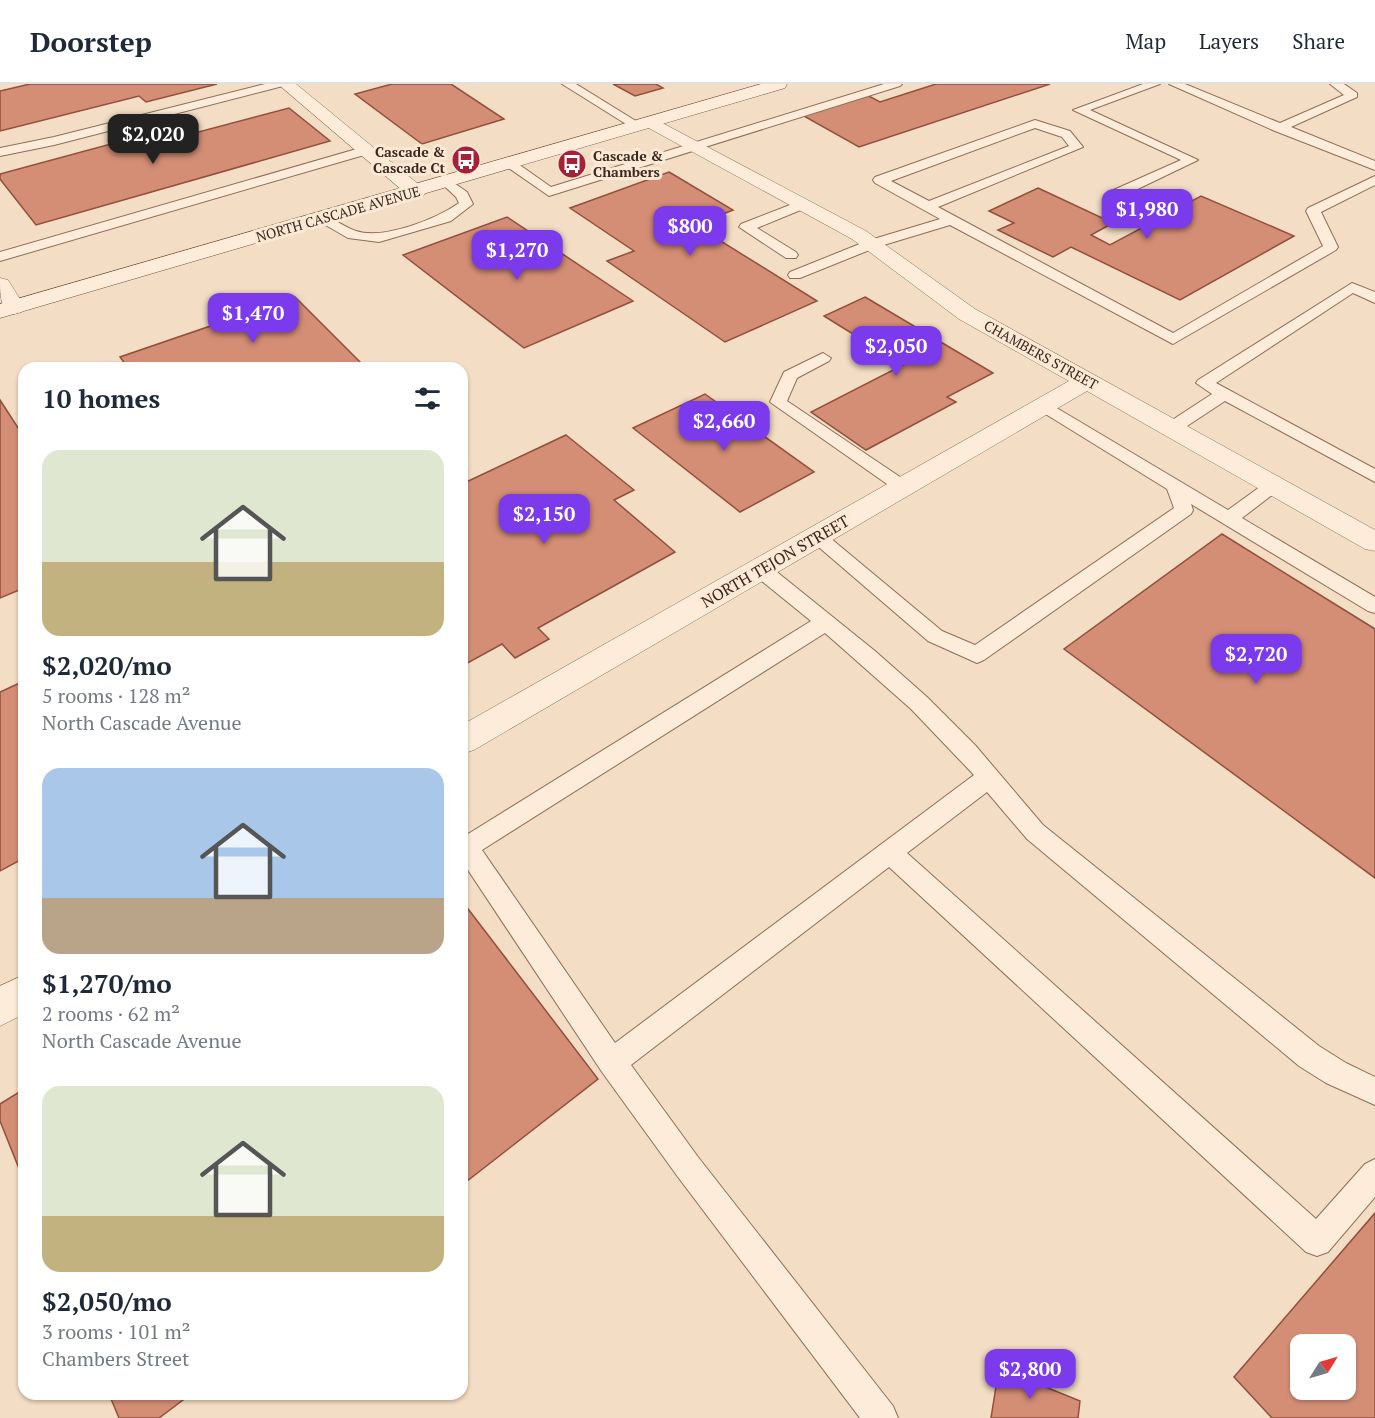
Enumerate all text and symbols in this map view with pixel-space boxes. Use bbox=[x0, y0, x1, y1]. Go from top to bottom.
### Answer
text: Doorstep bbox=[30, 23, 152, 60]
text: Map bbox=[1125, 27, 1166, 55]
text: Layers bbox=[1199, 27, 1259, 55]
text: Share bbox=[1292, 27, 1345, 55]
pin: $2,020 bbox=[104, 114, 202, 165]
text: $2,020 bbox=[122, 120, 184, 147]
place label: Cascade & Cascade Ct bbox=[373, 142, 445, 177]
bus stop icon: Cascade & Cascade Ct bbox=[450, 144, 482, 176]
place label: Cascade & Chambers bbox=[593, 146, 663, 181]
bus stop icon: Cascade & Chambers bbox=[556, 148, 588, 180]
street label: NORTH CASCADE AVENUE bbox=[254, 181, 422, 246]
pin: $1,980 bbox=[1098, 189, 1196, 240]
text: $1,980 bbox=[1116, 195, 1178, 222]
pin: $800 bbox=[654, 206, 726, 257]
text: $800 bbox=[667, 212, 713, 239]
pin: $1,270 bbox=[468, 230, 566, 281]
text: $1,270 bbox=[486, 236, 548, 263]
pin: $1,470 bbox=[204, 293, 302, 344]
text: $1,470 bbox=[222, 299, 284, 326]
street label: CHAMBERS STREET bbox=[981, 315, 1102, 394]
pin: $2,050 bbox=[847, 326, 945, 377]
text: $2,050 bbox=[865, 332, 927, 359]
text: 10 homes bbox=[42, 381, 160, 415]
icon: filters bbox=[411, 382, 444, 415]
pin: $2,660 bbox=[675, 401, 773, 452]
text: $2,660 bbox=[693, 407, 755, 434]
icon: home bbox=[189, 489, 297, 597]
pin: $2,150 bbox=[495, 494, 593, 545]
text: $2,150 bbox=[513, 500, 575, 527]
street label: NORTH TEJON STREET bbox=[697, 509, 853, 612]
pin: $2,720 bbox=[1207, 634, 1305, 685]
text: $2,720 bbox=[1225, 640, 1287, 667]
text: $2,020/mo bbox=[42, 648, 172, 682]
text: 5 rooms · 128 m² bbox=[42, 682, 190, 709]
text: North Cascade Avenue bbox=[42, 709, 242, 736]
icon: home bbox=[189, 807, 297, 915]
text: $1,270/mo bbox=[42, 966, 172, 1000]
text: 2 rooms · 62 m² bbox=[42, 1000, 180, 1027]
text: North Cascade Avenue bbox=[42, 1027, 242, 1054]
icon: home bbox=[189, 1125, 297, 1233]
text: $2,050/mo bbox=[42, 1284, 172, 1318]
text: 3 rooms · 101 m² bbox=[42, 1318, 190, 1345]
north arrow bbox=[1290, 1334, 1356, 1400]
map controls bbox=[1290, 1334, 1356, 1400]
text: Chambers Street bbox=[42, 1345, 190, 1372]
pin: $2,800 bbox=[981, 1349, 1079, 1400]
text: $2,800 bbox=[999, 1355, 1061, 1382]

